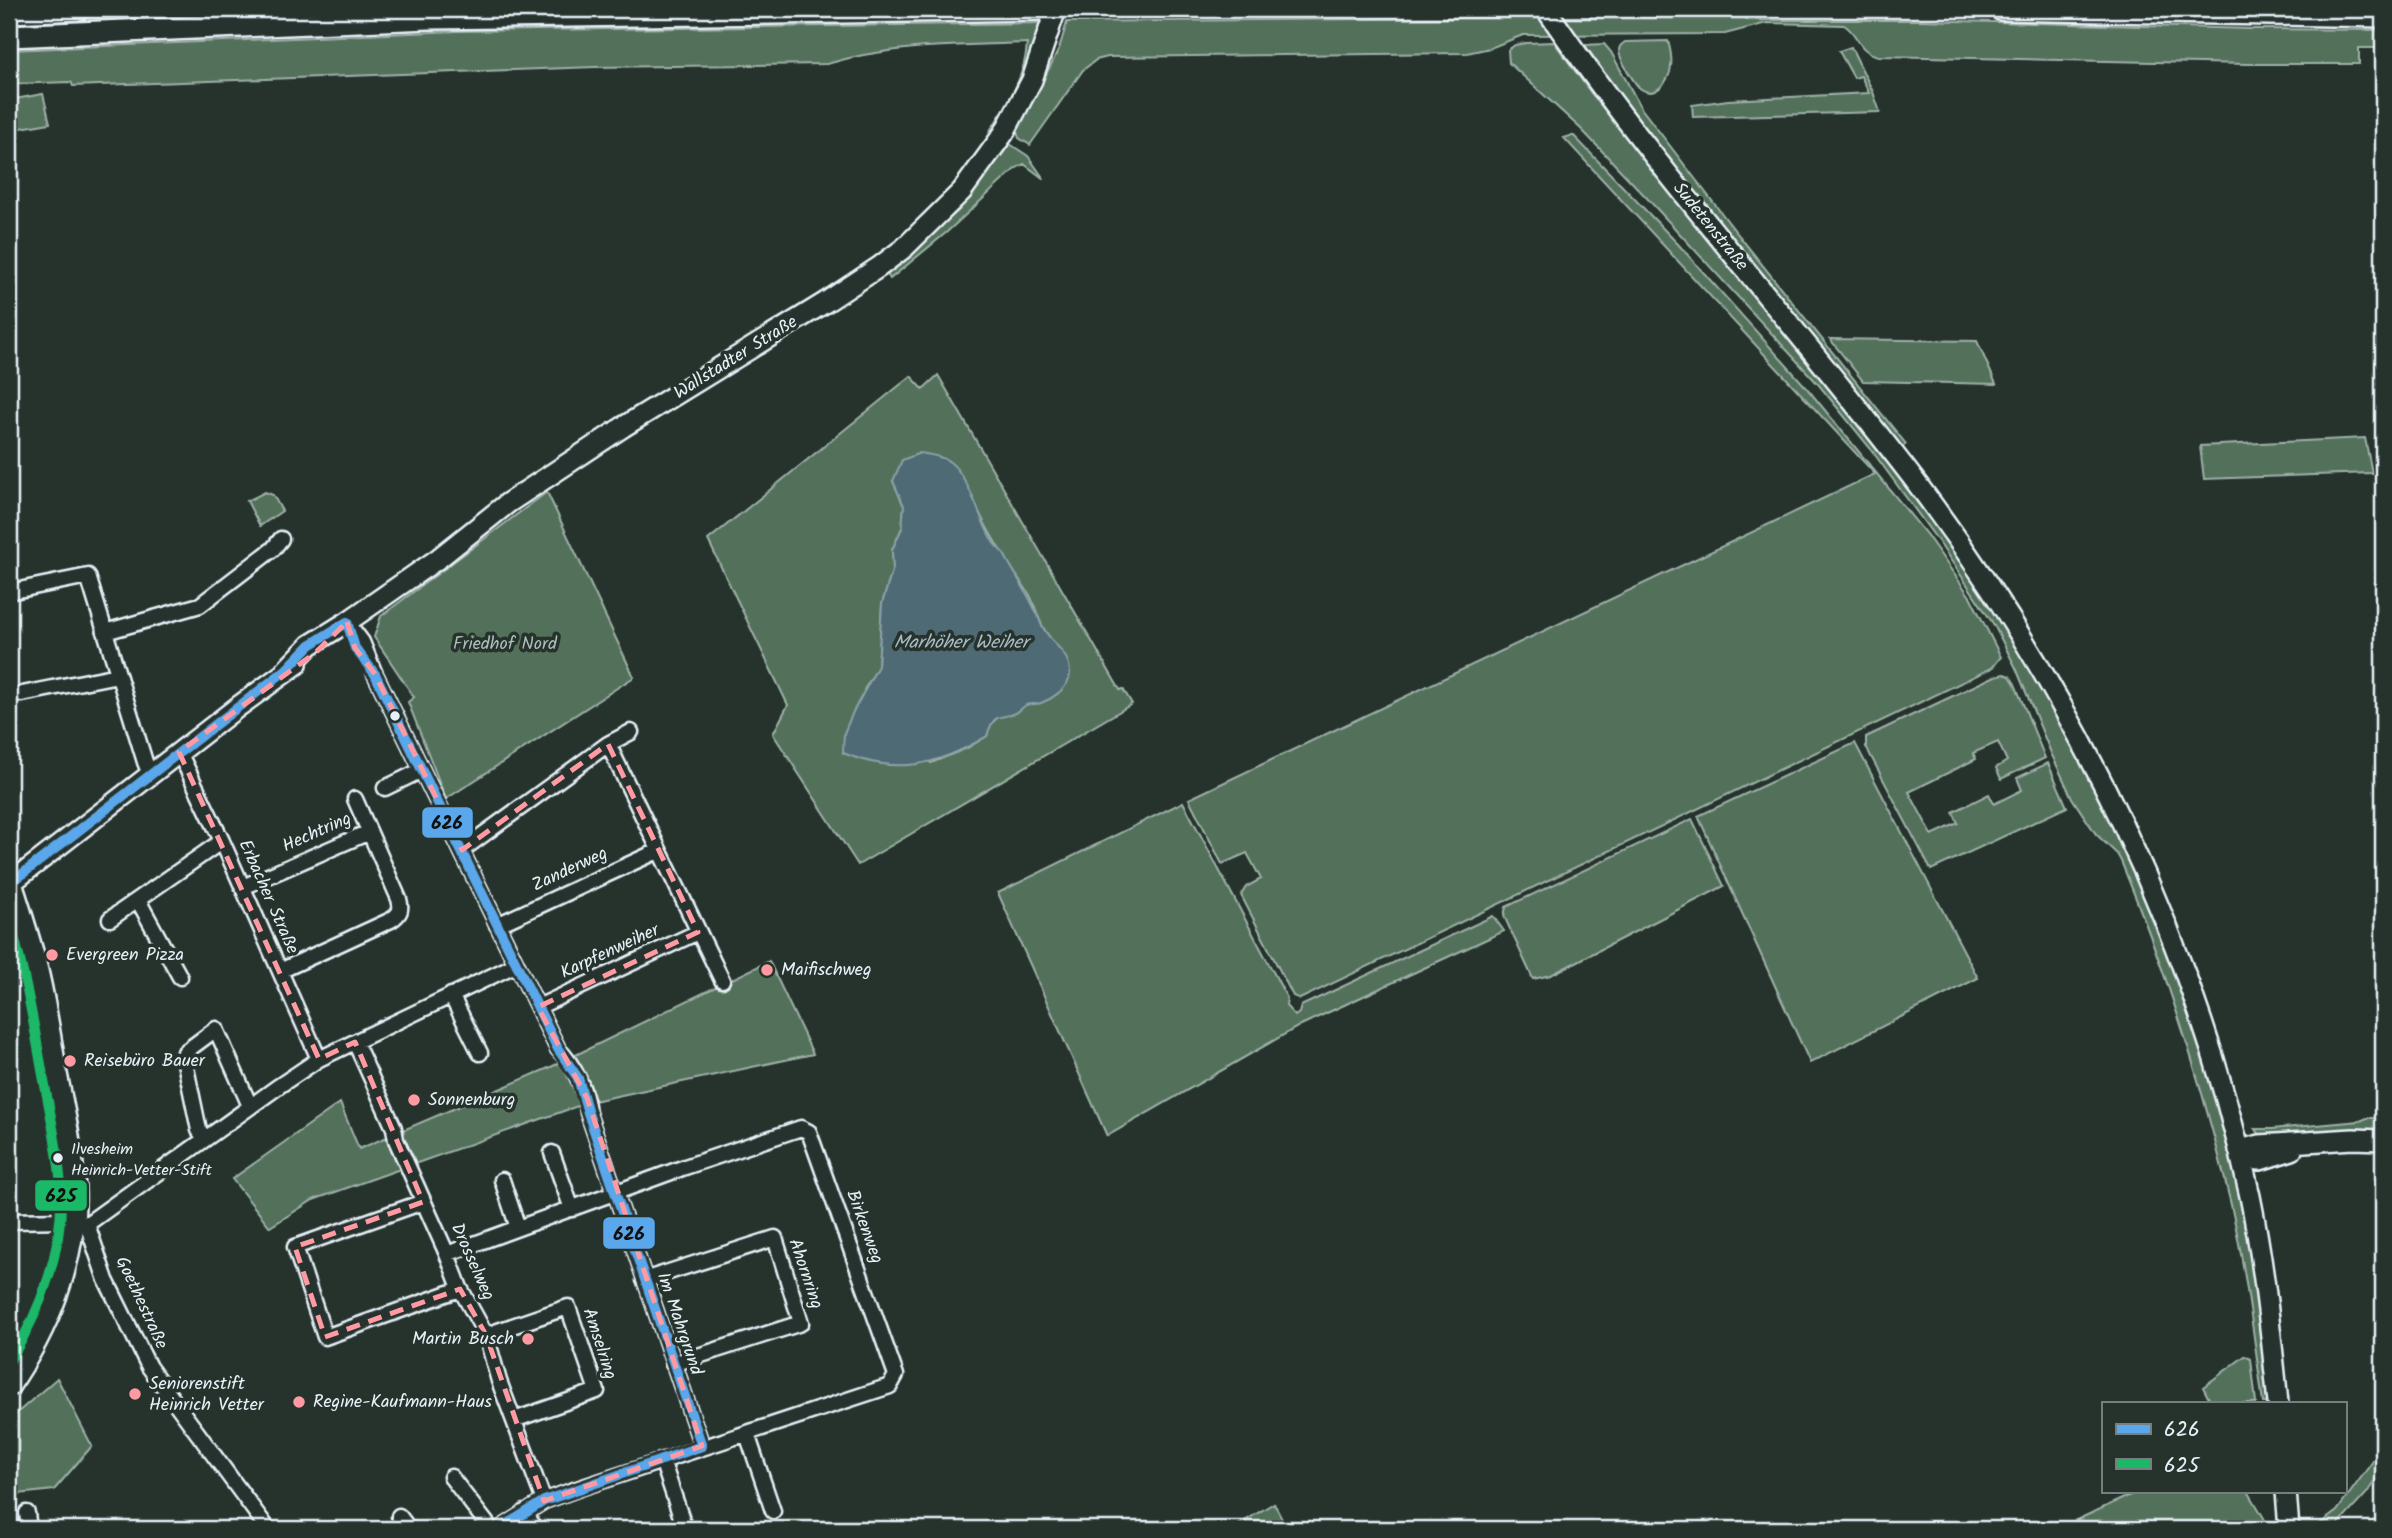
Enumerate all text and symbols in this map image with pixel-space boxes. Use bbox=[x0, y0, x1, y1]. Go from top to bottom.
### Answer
street label: Sudetenstraße bbox=[1665, 176, 1755, 278]
street label: Wallstadter Straße bbox=[668, 308, 804, 408]
water label: Marhöher Weiher bbox=[894, 628, 1032, 658]
park label: Friedhof Nord bbox=[453, 630, 558, 659]
unlabelled marker bbox=[388, 709, 402, 723]
street label: Hechtring bbox=[278, 805, 356, 861]
line badge: 626 bbox=[421, 806, 474, 839]
text: 626 bbox=[431, 809, 463, 839]
street label: Erbacher Straße bbox=[230, 835, 306, 959]
street label: Zanderweg bbox=[527, 840, 613, 900]
street label: Karpfenweiher bbox=[556, 916, 665, 988]
place label: Evergreen Pizza bbox=[66, 941, 184, 970]
marker: Evergreen Pizza bbox=[44, 947, 60, 963]
place label: Maifischweg bbox=[781, 956, 872, 985]
marker: Maifischweg bbox=[759, 962, 775, 978]
place label: Reisebüro Bauer bbox=[84, 1047, 206, 1076]
marker: Reisebüro Bauer bbox=[62, 1053, 78, 1069]
place label: Sonnenburg bbox=[428, 1086, 515, 1115]
marker: Sonnenburg bbox=[406, 1092, 422, 1108]
place label: Ilvesheim Heinrich-Vetter-Stift bbox=[71, 1137, 213, 1183]
marker: Ilvesheim Heinrich-Vetter-Stift bbox=[51, 1151, 65, 1165]
line badge: 625 bbox=[34, 1179, 88, 1212]
text: 625 bbox=[46, 1182, 78, 1212]
street label: Birkenweg bbox=[837, 1186, 891, 1268]
line badge: 626 bbox=[602, 1216, 656, 1250]
street label: Drosselweg bbox=[442, 1218, 502, 1306]
text: 626 bbox=[613, 1220, 645, 1250]
street label: Ahornring bbox=[779, 1235, 831, 1313]
street label: Goethestraße bbox=[107, 1252, 175, 1354]
street label: Im Mahrgrund bbox=[648, 1269, 710, 1380]
street label: Amselring bbox=[574, 1304, 624, 1384]
place label: Martin Busch bbox=[412, 1325, 514, 1354]
marker: Martin Busch bbox=[520, 1331, 536, 1347]
place label: Seniorenstift Heinrich Vetter bbox=[149, 1370, 265, 1420]
marker: Seniorenstift Heinrich Vetter bbox=[127, 1386, 143, 1402]
place label: Regine-Kaufmann-Haus bbox=[313, 1388, 492, 1417]
marker: Regine-Kaufmann-Haus bbox=[291, 1394, 307, 1410]
legend bbox=[2102, 1402, 2346, 1492]
text: 626 bbox=[2164, 1414, 2200, 1447]
text: 625 bbox=[2164, 1450, 2201, 1483]

